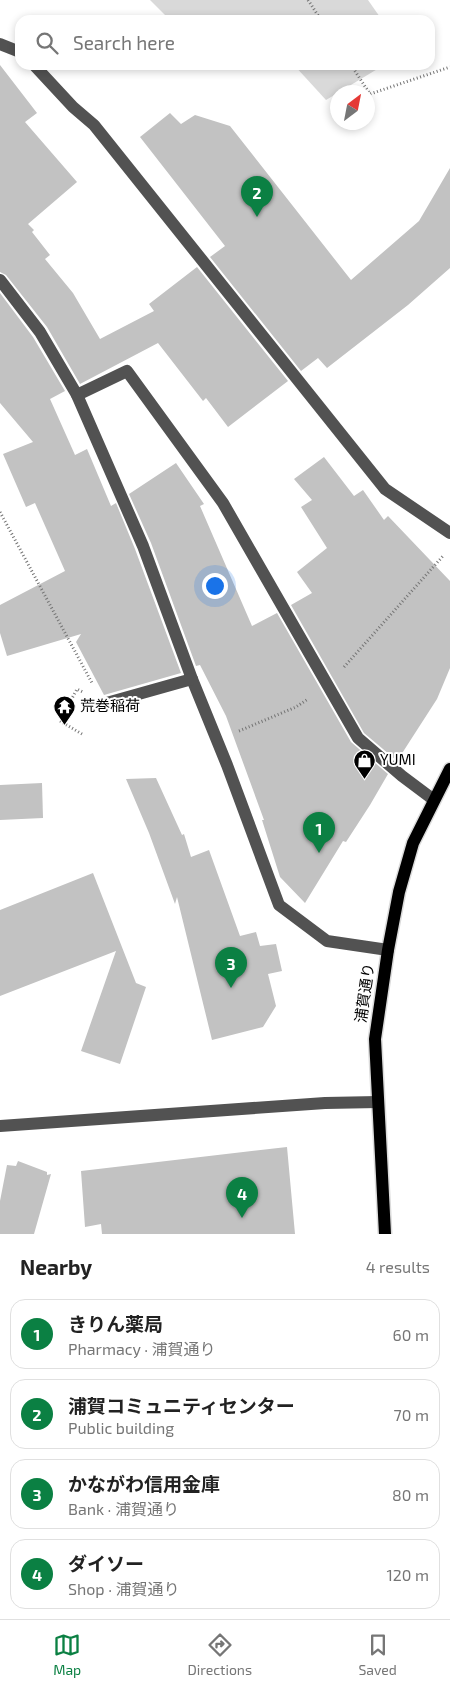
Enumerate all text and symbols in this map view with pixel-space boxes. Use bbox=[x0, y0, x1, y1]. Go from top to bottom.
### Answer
search box bbox=[15, 15, 435, 70]
icon: search bbox=[33, 29, 61, 57]
text: Search here bbox=[73, 31, 175, 54]
north arrow bbox=[330, 85, 375, 130]
pin: 2 bbox=[241, 176, 273, 217]
your location bbox=[202, 573, 228, 599]
temple icon: 荒巻稲荷 bbox=[52, 694, 76, 725]
place label: 荒巻稲荷 bbox=[80, 696, 140, 714]
shop icon: YUMI bbox=[352, 748, 376, 779]
place label: YUMI bbox=[380, 750, 416, 768]
pin: 1 bbox=[303, 812, 335, 853]
pin: 3 bbox=[215, 947, 247, 988]
street label: 浦賀通り bbox=[351, 962, 377, 1024]
pin: 4 bbox=[226, 1177, 258, 1218]
text: Nearby bbox=[20, 1254, 92, 1279]
text: 4 results bbox=[366, 1257, 430, 1276]
text: きりん薬局 bbox=[68, 1312, 163, 1335]
text: 1 bbox=[34, 1325, 40, 1344]
text: 60 m bbox=[393, 1325, 429, 1344]
text: Pharmacy · 浦賀通り bbox=[68, 1339, 216, 1358]
text: 浦賀コミュニティセンター bbox=[68, 1394, 295, 1417]
text: 2 bbox=[32, 1405, 42, 1424]
text: 70 m bbox=[394, 1405, 429, 1424]
text: Public building bbox=[68, 1418, 174, 1437]
text: かながわ信用金庫 bbox=[68, 1472, 220, 1495]
text: 3 bbox=[32, 1485, 42, 1504]
text: 80 m bbox=[392, 1485, 429, 1504]
text: Bank · 浦賀通り bbox=[68, 1499, 179, 1518]
text: ダイソー bbox=[68, 1552, 144, 1575]
text: 4 bbox=[32, 1565, 42, 1584]
text: 120 m bbox=[386, 1565, 429, 1584]
text: Shop · 浦賀通り bbox=[68, 1579, 180, 1598]
tab: Map bbox=[53, 1631, 81, 1678]
tab: Directions bbox=[188, 1631, 252, 1678]
tab: Saved bbox=[358, 1631, 397, 1678]

